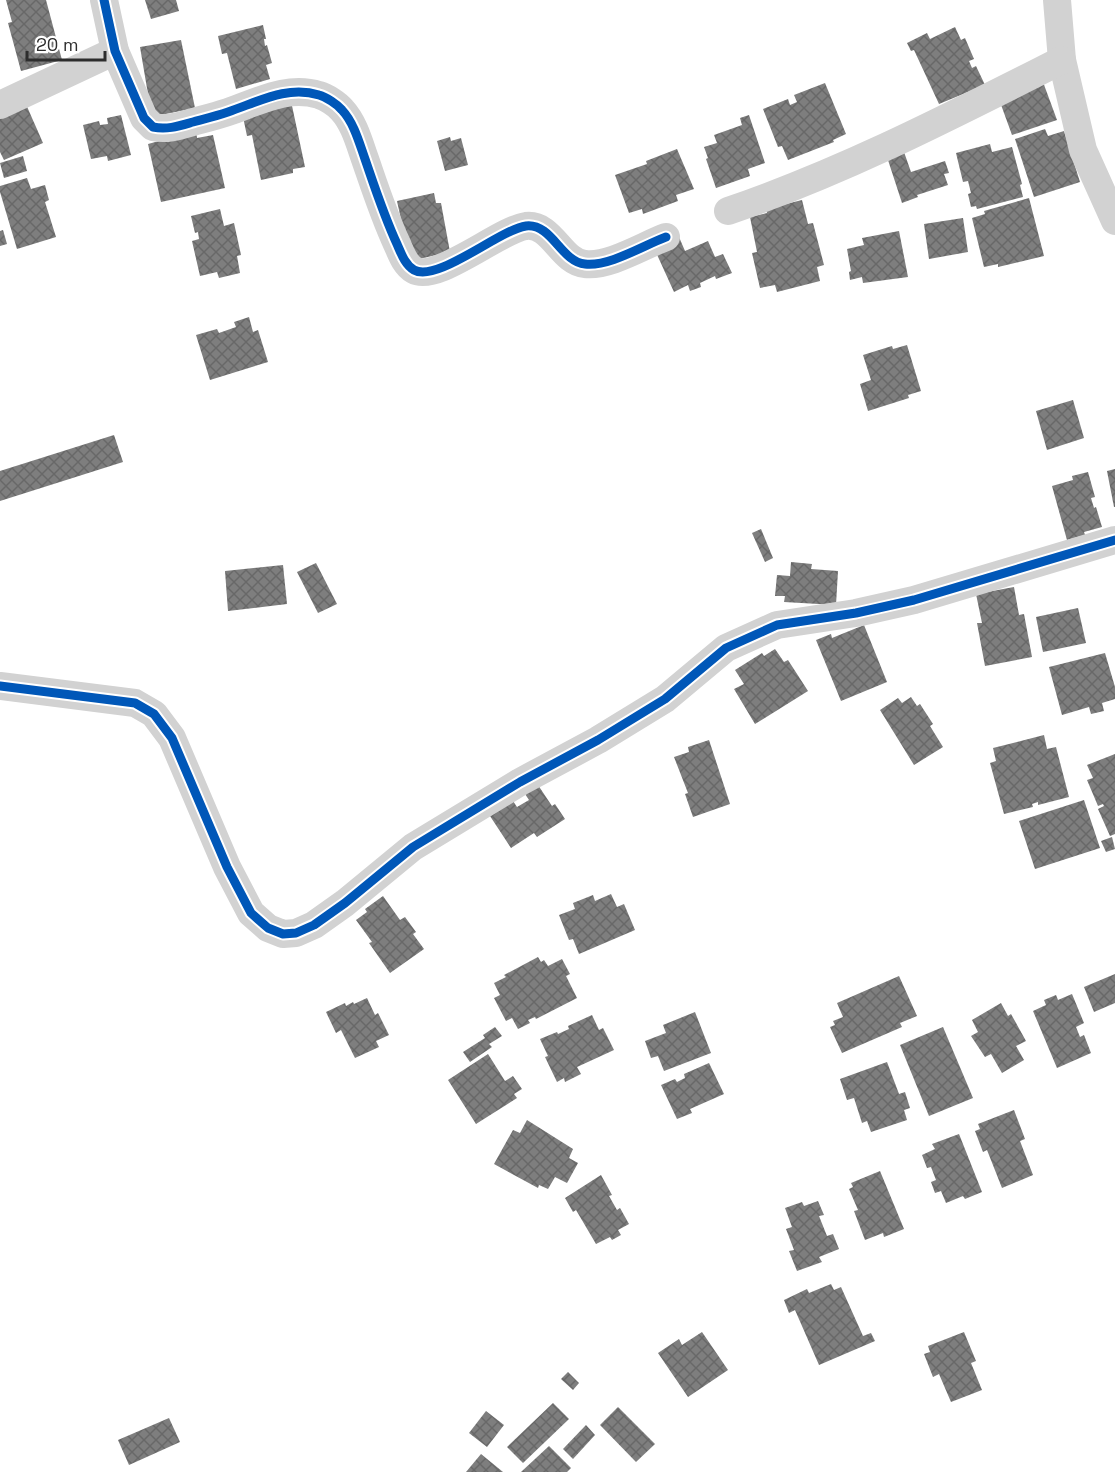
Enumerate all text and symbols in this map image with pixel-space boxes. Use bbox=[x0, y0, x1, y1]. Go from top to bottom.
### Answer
scale bar bbox=[27, 24, 105, 62]
text: 20 m bbox=[36, 33, 79, 56]

